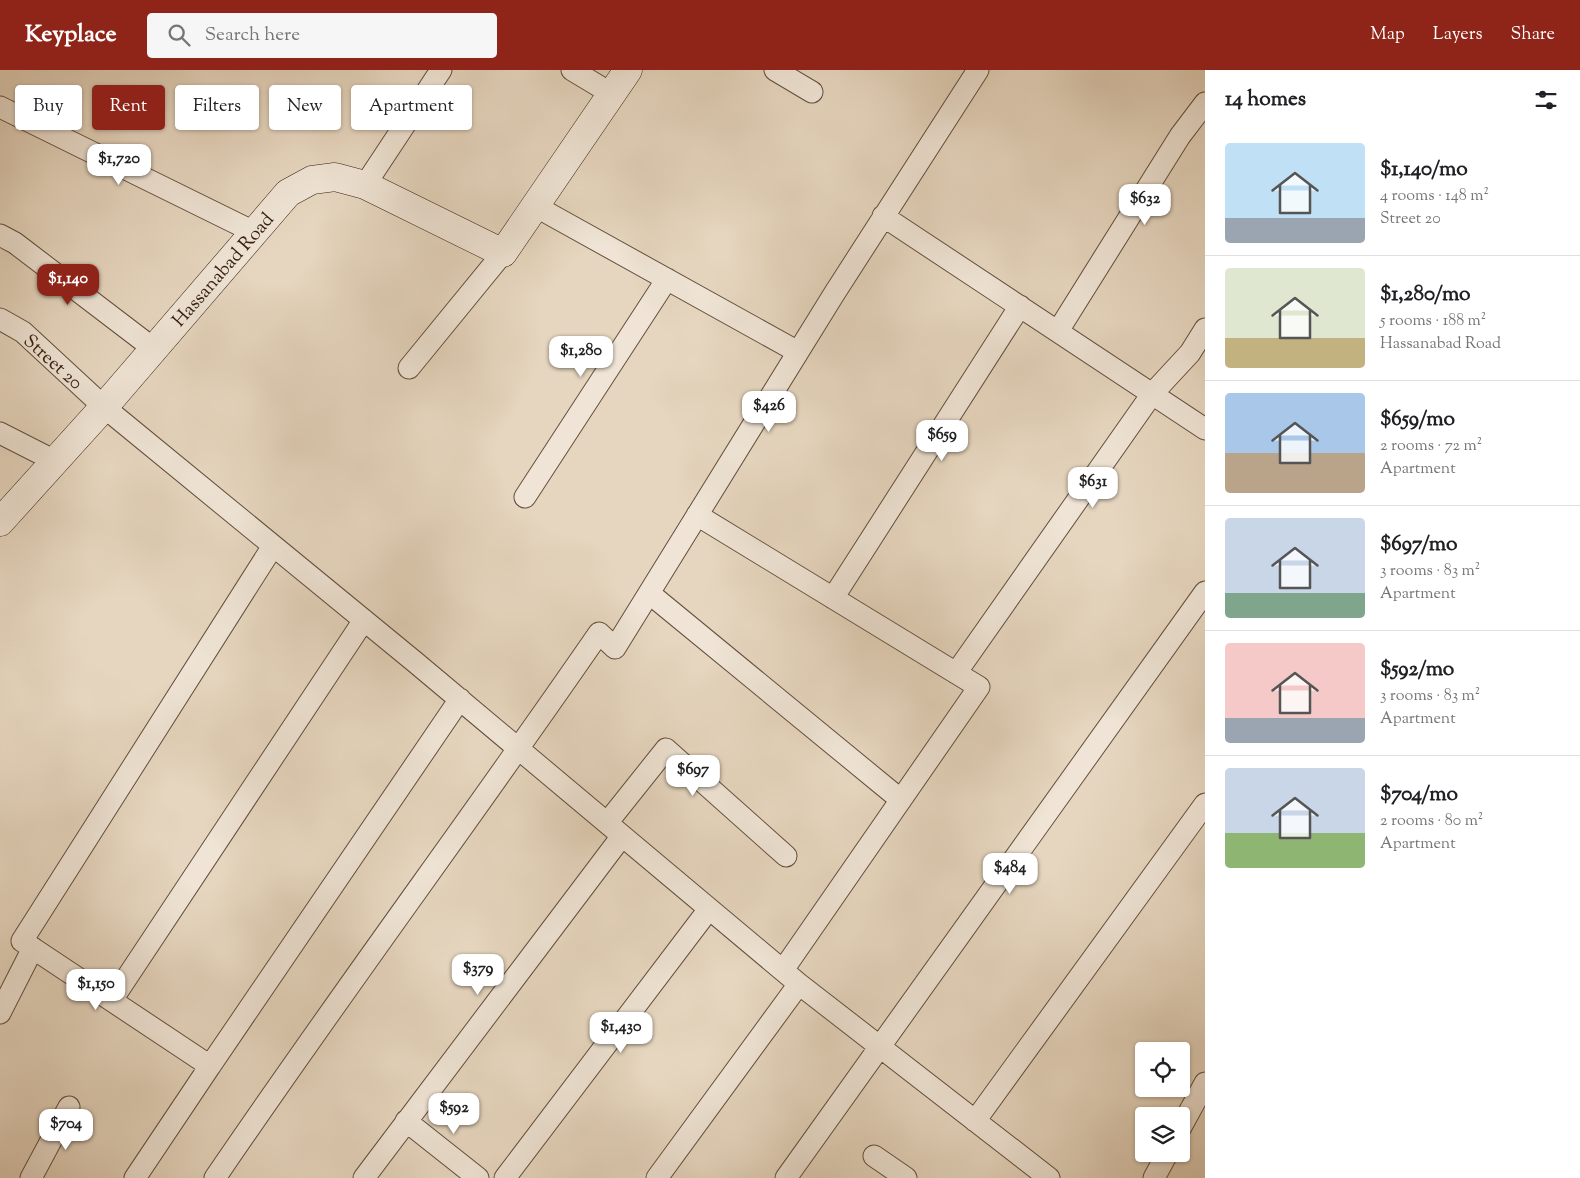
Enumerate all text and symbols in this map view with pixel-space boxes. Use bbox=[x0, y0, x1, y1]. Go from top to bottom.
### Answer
search box bbox=[147, 13, 497, 58]
text: Keyplace bbox=[25, 18, 117, 52]
icon: search bbox=[165, 21, 193, 49]
text: Search here bbox=[205, 22, 300, 49]
text: Map bbox=[1370, 22, 1405, 48]
text: Layers bbox=[1433, 22, 1483, 48]
text: Share bbox=[1511, 22, 1555, 48]
chip: Buy bbox=[15, 85, 82, 130]
chip: Rent bbox=[92, 85, 165, 130]
chip: Filters bbox=[175, 85, 259, 130]
chip: New bbox=[269, 85, 341, 130]
chip: Apartment bbox=[351, 85, 472, 130]
text: 14 homes bbox=[1225, 85, 1306, 115]
icon: filters bbox=[1532, 86, 1560, 114]
pin: $1,720 bbox=[78, 144, 160, 186]
text: $1,720 bbox=[98, 148, 140, 171]
text: $1,140/mo bbox=[1380, 155, 1468, 185]
icon: home bbox=[1265, 163, 1325, 223]
pin: $632 bbox=[1115, 184, 1175, 226]
text: 4 rooms · 148 m² bbox=[1380, 185, 1489, 208]
text: $632 bbox=[1130, 188, 1160, 211]
street label: Hassanabad Road bbox=[167, 207, 281, 334]
text: Street 20 bbox=[1380, 208, 1441, 231]
pin: $1,140 bbox=[27, 264, 109, 306]
text: $1,140 bbox=[48, 268, 88, 291]
text: $1,280/mo bbox=[1380, 280, 1471, 310]
icon: home bbox=[1265, 288, 1325, 348]
text: 5 rooms · 188 m² bbox=[1380, 310, 1486, 333]
street label: Street 20 bbox=[17, 329, 88, 397]
text: Hassanabad Road bbox=[1380, 333, 1501, 356]
pin: $1,280 bbox=[540, 336, 622, 378]
text: $1,280 bbox=[560, 340, 602, 363]
pin: $426 bbox=[739, 390, 799, 433]
text: $426 bbox=[753, 395, 785, 418]
text: $659/mo bbox=[1380, 405, 1455, 435]
icon: home bbox=[1265, 413, 1325, 473]
pin: $659 bbox=[912, 420, 972, 462]
text: $659 bbox=[927, 424, 957, 447]
text: 2 rooms · 72 m² bbox=[1380, 435, 1482, 458]
text: Apartment bbox=[1380, 458, 1456, 481]
pin: $631 bbox=[1063, 466, 1123, 509]
text: $631 bbox=[1079, 471, 1107, 494]
text: $697/mo bbox=[1380, 530, 1457, 560]
icon: home bbox=[1265, 538, 1325, 598]
text: 3 rooms · 83 m² bbox=[1380, 560, 1480, 583]
text: Apartment bbox=[1380, 583, 1456, 606]
text: $592/mo bbox=[1380, 655, 1454, 685]
icon: home bbox=[1265, 663, 1325, 723]
text: 3 rooms · 83 m² bbox=[1380, 685, 1480, 708]
text: Apartment bbox=[1380, 708, 1456, 731]
pin: $697 bbox=[663, 754, 723, 797]
text: $697 bbox=[677, 759, 709, 782]
text: $704/mo bbox=[1380, 780, 1458, 810]
icon: home bbox=[1265, 788, 1325, 848]
text: 2 rooms · 80 m² bbox=[1380, 810, 1483, 833]
text: Apartment bbox=[1380, 833, 1456, 856]
pin: $484 bbox=[980, 852, 1040, 895]
text: $484 bbox=[994, 857, 1026, 880]
pin: $379 bbox=[448, 954, 508, 996]
text: $379 bbox=[463, 958, 493, 981]
pin: $1,150 bbox=[55, 968, 137, 1011]
text: $1,150 bbox=[77, 973, 115, 996]
pin: $1,430 bbox=[580, 1012, 662, 1054]
text: $1,430 bbox=[601, 1016, 641, 1039]
map controls bbox=[1135, 1042, 1190, 1162]
button: locate bbox=[1135, 1042, 1190, 1097]
pin: $592 bbox=[424, 1092, 484, 1135]
text: $592 bbox=[439, 1097, 469, 1120]
button: layers bbox=[1135, 1107, 1190, 1162]
pin: $704 bbox=[36, 1108, 96, 1151]
text: $704 bbox=[50, 1113, 82, 1136]

